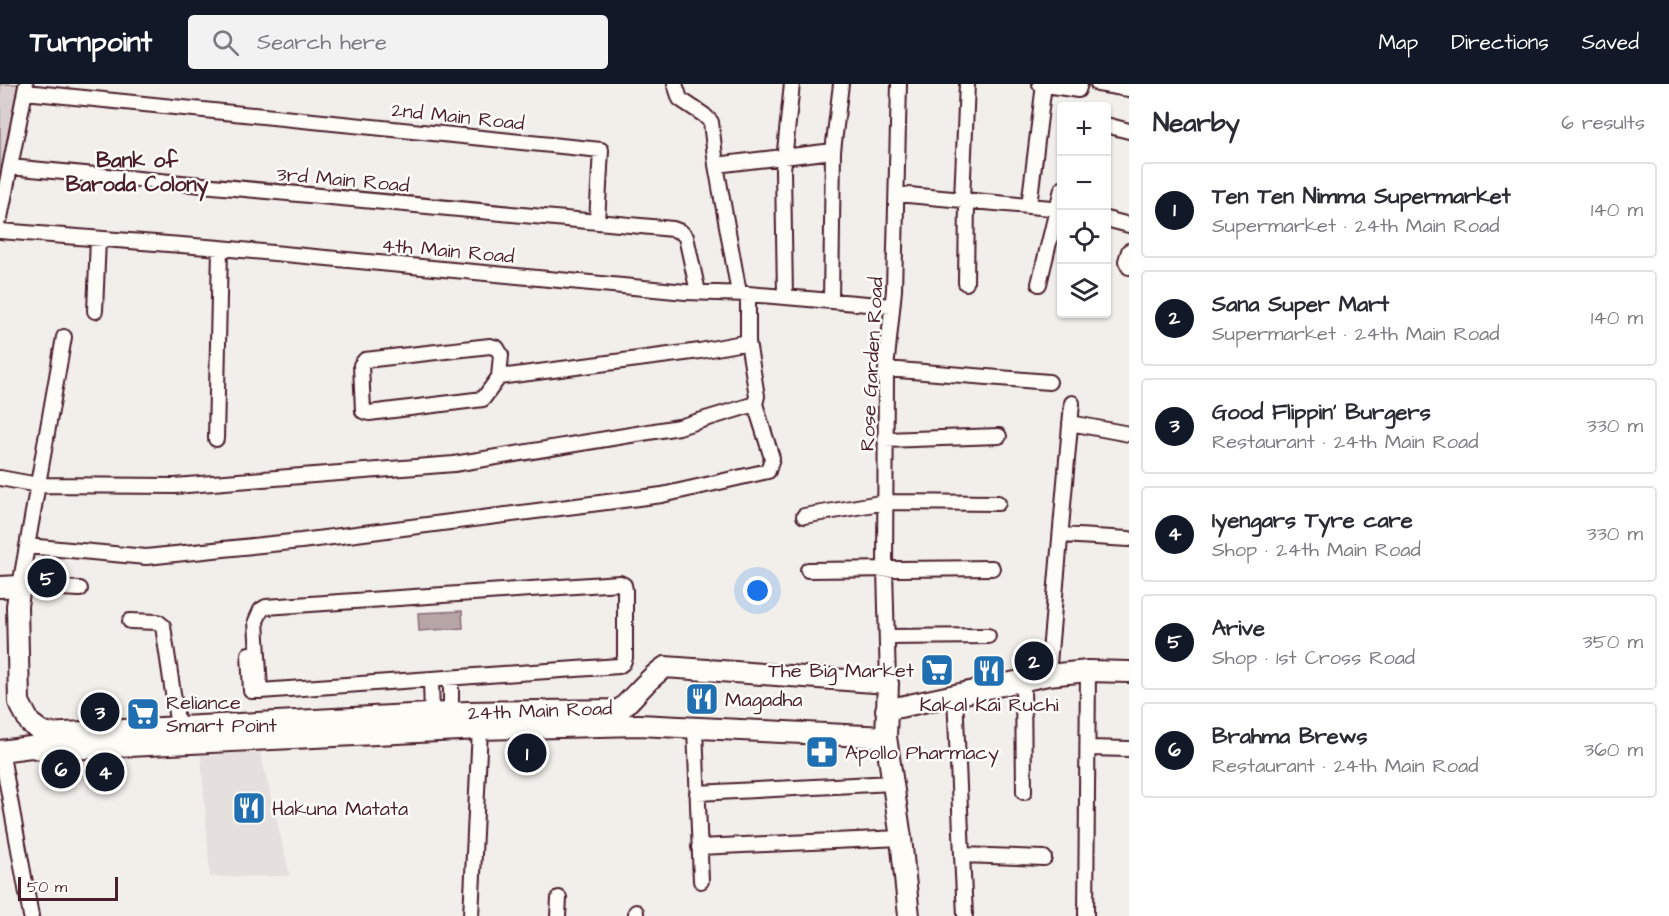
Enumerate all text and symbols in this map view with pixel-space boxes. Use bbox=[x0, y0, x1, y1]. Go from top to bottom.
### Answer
search box bbox=[188, 15, 608, 69]
text: Turnpoint bbox=[30, 23, 152, 62]
icon: search bbox=[209, 26, 242, 59]
text: Search here bbox=[257, 27, 387, 58]
text: Map bbox=[1378, 28, 1418, 57]
text: Directions bbox=[1451, 28, 1549, 57]
text: Saved bbox=[1582, 28, 1639, 57]
street label: 2nd Main Road bbox=[390, 96, 526, 138]
map controls bbox=[1057, 102, 1111, 318]
button: + bbox=[1057, 102, 1111, 156]
text: Nearby bbox=[1153, 105, 1240, 141]
text: 6 results bbox=[1561, 109, 1645, 137]
district label: Bank of Baroda Colony bbox=[66, 146, 209, 202]
button: − bbox=[1057, 156, 1111, 210]
street label: 3rd Main Road bbox=[275, 160, 410, 200]
text: Ten Ten Nimma Supermarket bbox=[1212, 181, 1511, 212]
text: 1 bbox=[1173, 196, 1176, 224]
text: 140 m bbox=[1591, 196, 1643, 224]
button: locate bbox=[1057, 210, 1111, 264]
text: Supermarket · 24th Main Road bbox=[1212, 212, 1500, 240]
street label: 4th Main Road bbox=[380, 231, 516, 271]
button: layers bbox=[1057, 264, 1111, 318]
street label: Rose Garden Road bbox=[853, 276, 891, 452]
text: Sana Super Mart bbox=[1212, 289, 1389, 320]
text: 2 bbox=[1169, 304, 1180, 332]
text: 140 m bbox=[1591, 304, 1643, 332]
text: Supermarket · 24th Main Road bbox=[1212, 320, 1500, 348]
text: Good Flippin' Burgers bbox=[1212, 397, 1431, 428]
text: 3 bbox=[1169, 412, 1180, 440]
text: 330 m bbox=[1586, 412, 1643, 440]
text: Restaurant · 24th Main Road bbox=[1212, 428, 1478, 456]
text: Iyengars Tyre care bbox=[1212, 505, 1413, 536]
text: 4 bbox=[1168, 520, 1181, 548]
text: 330 m bbox=[1586, 520, 1643, 548]
text: Shop · 24th Main Road bbox=[1212, 536, 1421, 564]
pin: 5 bbox=[28, 556, 66, 600]
your location bbox=[743, 576, 772, 605]
text: Arive bbox=[1212, 613, 1265, 644]
text: 5 bbox=[1167, 628, 1182, 656]
text: 350 m bbox=[1582, 628, 1643, 656]
pin: 2 bbox=[1014, 638, 1054, 684]
text: Shop · 1st Cross Road bbox=[1212, 644, 1415, 672]
supermarket icon: The Big Market bbox=[919, 652, 955, 688]
restaurant icon: Kakal Kai Ruchi bbox=[971, 653, 1007, 689]
place label: The Big Market bbox=[768, 657, 914, 686]
restaurant icon: Magadha bbox=[684, 681, 720, 717]
place label: Magadha bbox=[725, 686, 803, 715]
place label: Reliance Smart Point bbox=[166, 689, 277, 740]
pin: 3 bbox=[80, 690, 120, 734]
place label: Kakal Kai Ruchi bbox=[919, 691, 1059, 719]
street label: 24th Main Road bbox=[467, 694, 613, 728]
supermarket icon: Reliance Smart Point bbox=[125, 696, 161, 732]
text: Brahma Brews bbox=[1212, 721, 1368, 752]
pin: 1 bbox=[508, 730, 546, 776]
pharmacy icon: Apollo Pharmacy bbox=[804, 734, 840, 770]
text: 6 bbox=[1168, 736, 1181, 764]
text: 360 m bbox=[1584, 736, 1643, 764]
place label: Apollo Pharmacy bbox=[845, 739, 999, 768]
pin: 6 bbox=[42, 746, 80, 792]
pin: 4 bbox=[86, 750, 124, 794]
text: Restaurant · 24th Main Road bbox=[1212, 752, 1478, 780]
restaurant icon: Hakuna Matata bbox=[231, 790, 267, 826]
place label: Hakuna Matata bbox=[272, 795, 408, 823]
scale bar bbox=[18, 874, 118, 902]
text: 50 m bbox=[27, 876, 67, 898]

